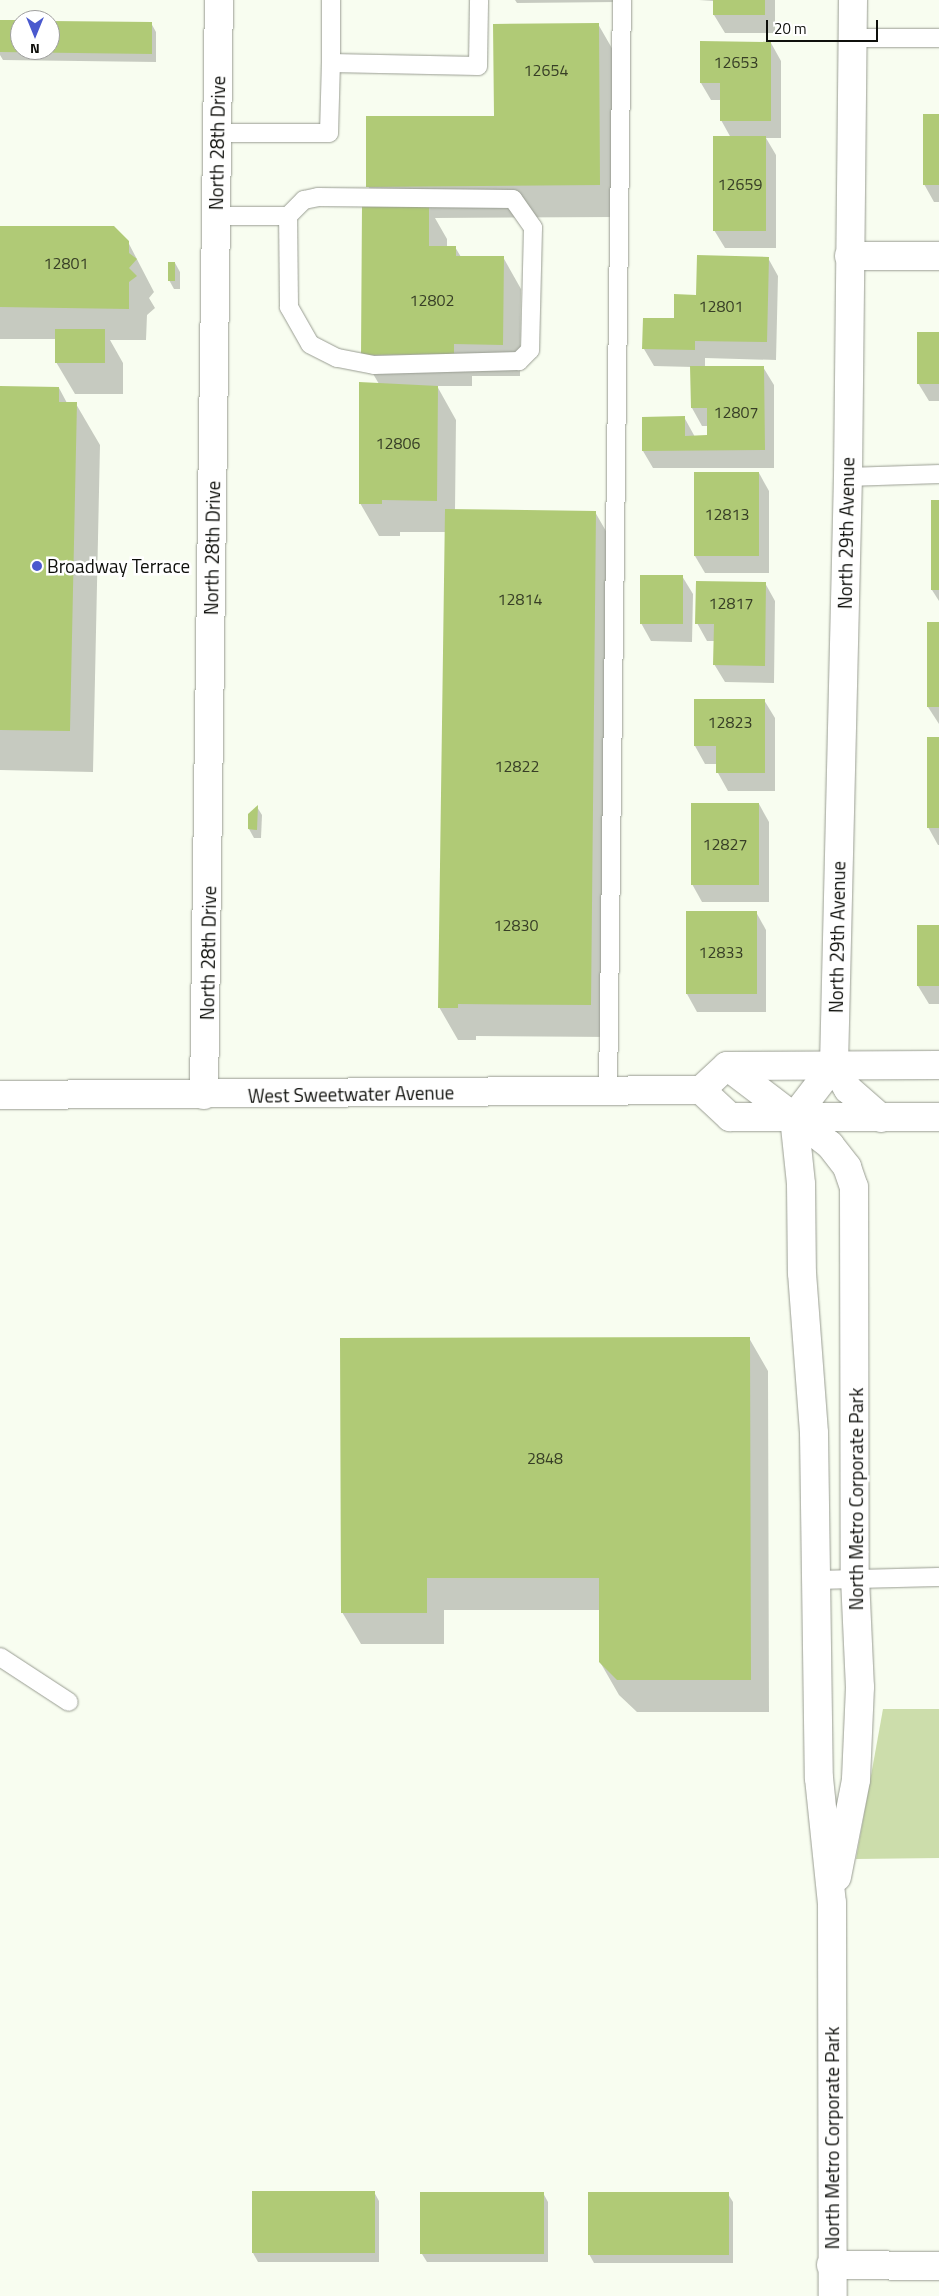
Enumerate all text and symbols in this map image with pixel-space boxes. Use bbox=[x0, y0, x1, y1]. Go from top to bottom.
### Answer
north arrow bbox=[10, 10, 60, 60]
scale bar bbox=[769, 10, 882, 42]
text: 20 m bbox=[774, 17, 807, 40]
text: N bbox=[30, 39, 40, 60]
house number: 12653 bbox=[714, 52, 758, 72]
house number: 12654 bbox=[524, 60, 568, 80]
street label: North 28th Drive bbox=[204, 76, 230, 210]
house number: 12659 bbox=[718, 174, 762, 194]
house number: 12801 bbox=[44, 253, 88, 273]
house number: 12802 bbox=[410, 290, 454, 310]
house number: 12801 bbox=[699, 296, 743, 316]
house number: 12807 bbox=[714, 402, 758, 422]
house number: 12806 bbox=[376, 433, 420, 453]
street label: North 29th Avenue bbox=[833, 457, 859, 609]
street label: North 28th Drive bbox=[199, 481, 225, 615]
house number: 12813 bbox=[705, 504, 749, 524]
place label: Broadway Terrace bbox=[47, 555, 190, 577]
marker: Broadway Terrace bbox=[31, 560, 43, 572]
house number: 12814 bbox=[498, 589, 542, 609]
house number: 12817 bbox=[709, 593, 753, 613]
house number: 12823 bbox=[708, 712, 752, 732]
house number: 12822 bbox=[495, 756, 539, 776]
house number: 12827 bbox=[703, 834, 747, 854]
street label: North 29th Avenue bbox=[824, 861, 850, 1013]
street label: North 28th Drive bbox=[195, 886, 221, 1020]
house number: 12830 bbox=[494, 915, 538, 935]
house number: 12833 bbox=[699, 942, 743, 962]
street label: West Sweetwater Avenue bbox=[248, 1081, 454, 1107]
street label: North Metro Corporate Park bbox=[845, 1388, 867, 1610]
house number: 2848 bbox=[527, 1448, 563, 1468]
street label: North Metro Corporate Park bbox=[821, 2027, 843, 2249]

